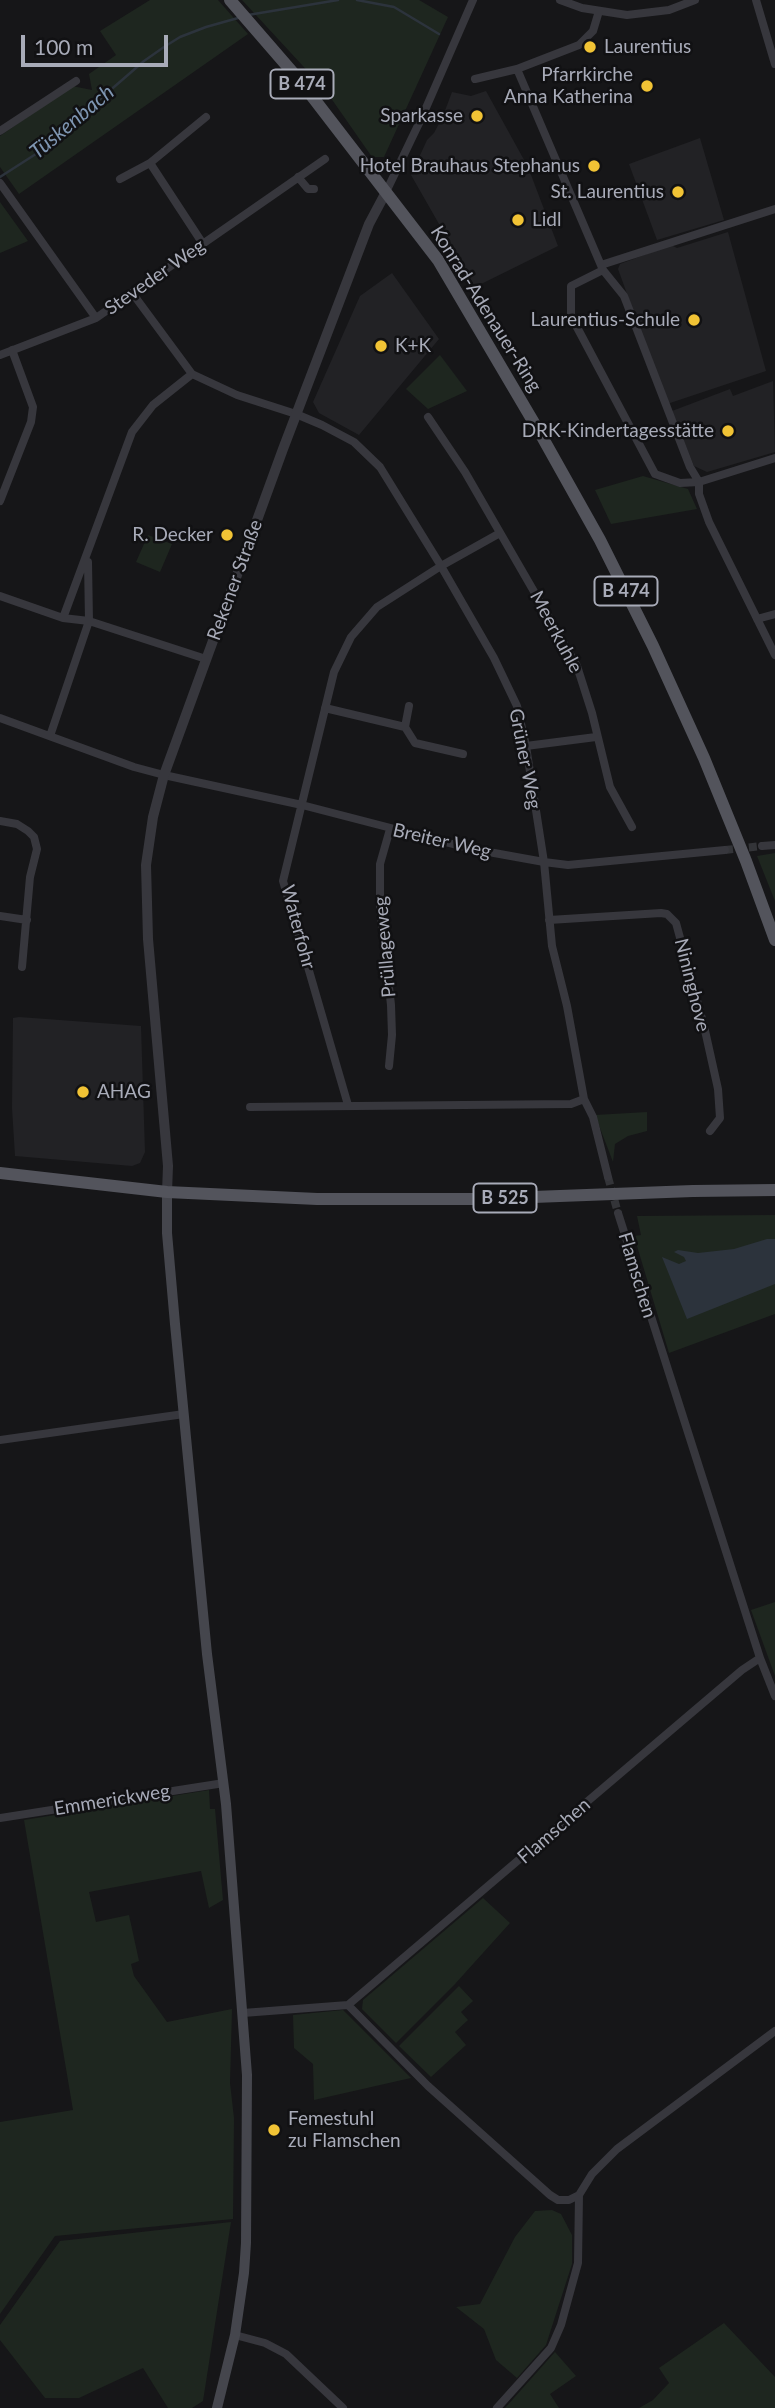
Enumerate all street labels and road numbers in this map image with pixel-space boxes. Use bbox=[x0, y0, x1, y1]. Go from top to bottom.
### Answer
road number: B 474 bbox=[270, 70, 334, 98]
street label: Konrad-Adenauer-Ring bbox=[426, 222, 546, 396]
street label: Steveder Weg bbox=[101, 234, 209, 320]
street label: Rekener Straße bbox=[203, 517, 267, 643]
road number: B 474 bbox=[594, 576, 658, 606]
street label: Meerkuhle bbox=[525, 587, 587, 677]
street label: Grüner Weg bbox=[504, 707, 546, 811]
street label: Breiter Weg bbox=[391, 819, 493, 863]
street label: Waterfohr bbox=[276, 882, 320, 972]
street label: Prüllageweg bbox=[369, 895, 401, 999]
street label: Nininghove bbox=[669, 936, 715, 1034]
road number: B 525 bbox=[474, 1184, 536, 1212]
street label: Flamschen bbox=[613, 1229, 661, 1321]
street label: Emmerickweg bbox=[52, 1780, 172, 1820]
street label: Flamschen bbox=[513, 1793, 595, 1869]

